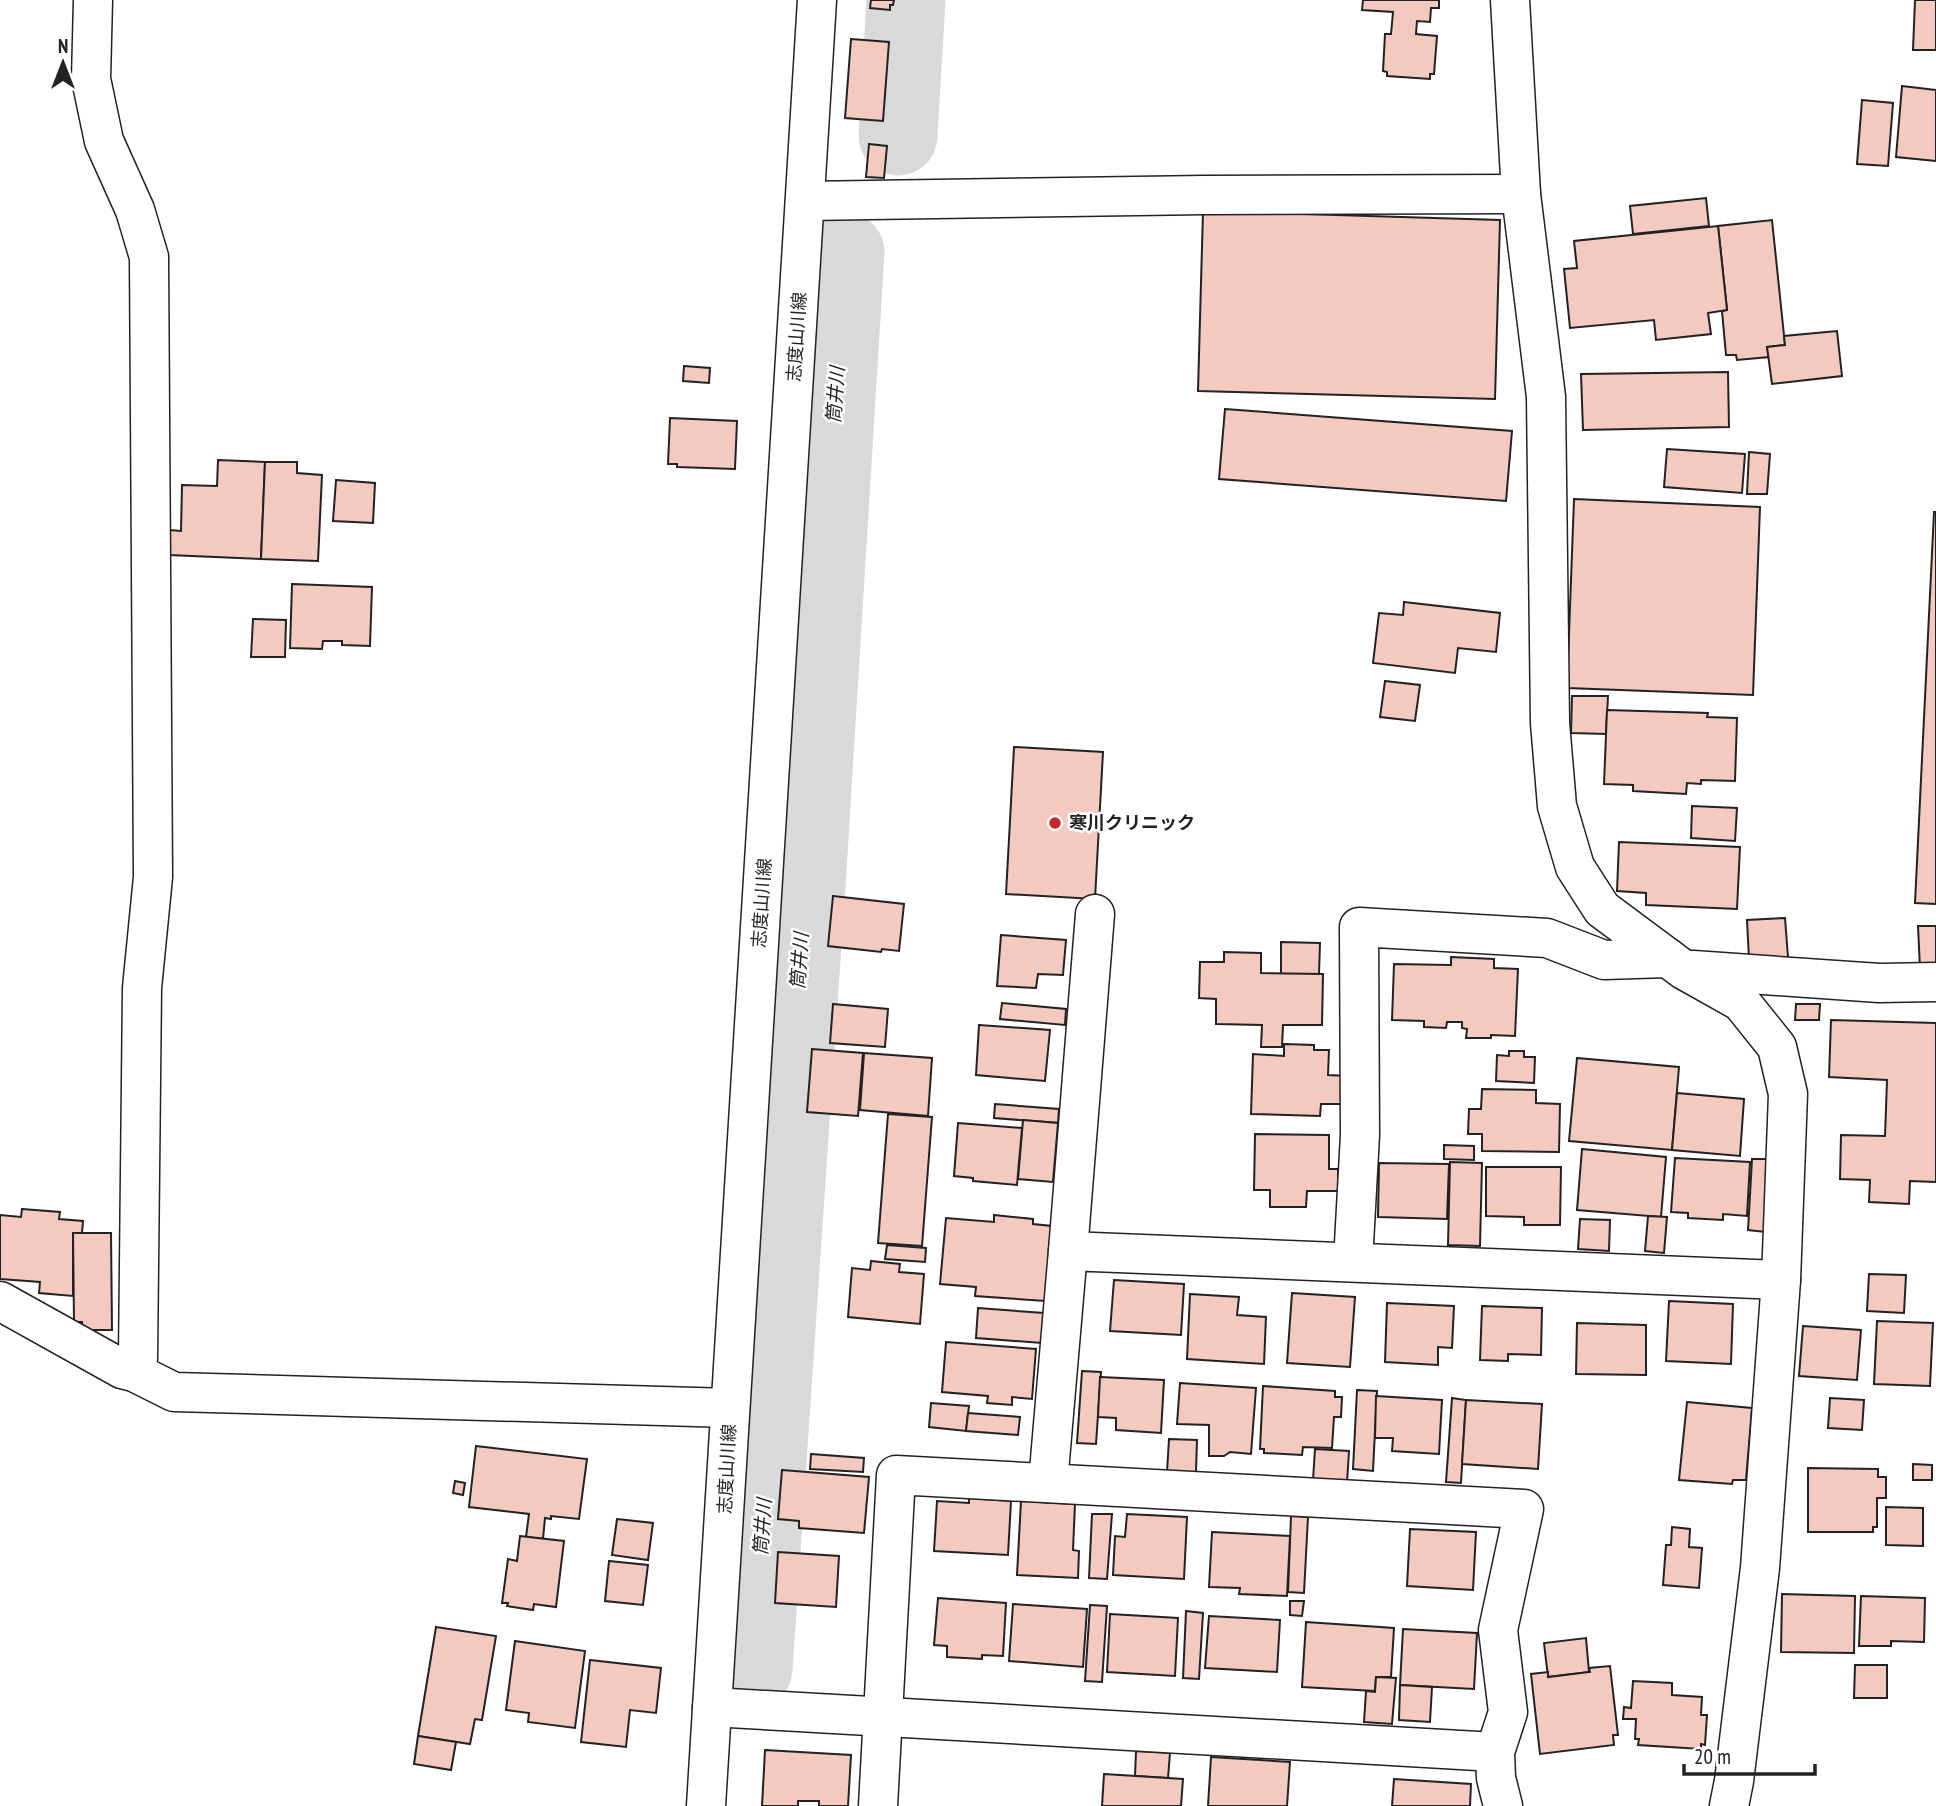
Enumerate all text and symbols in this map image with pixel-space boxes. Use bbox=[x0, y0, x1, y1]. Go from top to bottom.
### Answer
north arrow bbox=[28, 28, 98, 98]
text: N bbox=[58, 34, 68, 58]
street label: 志度山川線 bbox=[782, 291, 811, 383]
water label: 筒井川 bbox=[821, 364, 849, 424]
place label: 寒川クリニック bbox=[1069, 811, 1195, 834]
marker: 寒川クリニック bbox=[1047, 815, 1063, 831]
street label: 志度山川線 bbox=[747, 857, 776, 949]
water label: 筒井川 bbox=[785, 930, 813, 990]
street label: 志度山川線 bbox=[713, 1423, 740, 1515]
water label: 筒井川 bbox=[748, 1496, 776, 1556]
scale bar bbox=[1684, 1732, 1815, 1776]
text: 20 m bbox=[1694, 1743, 1731, 1770]

